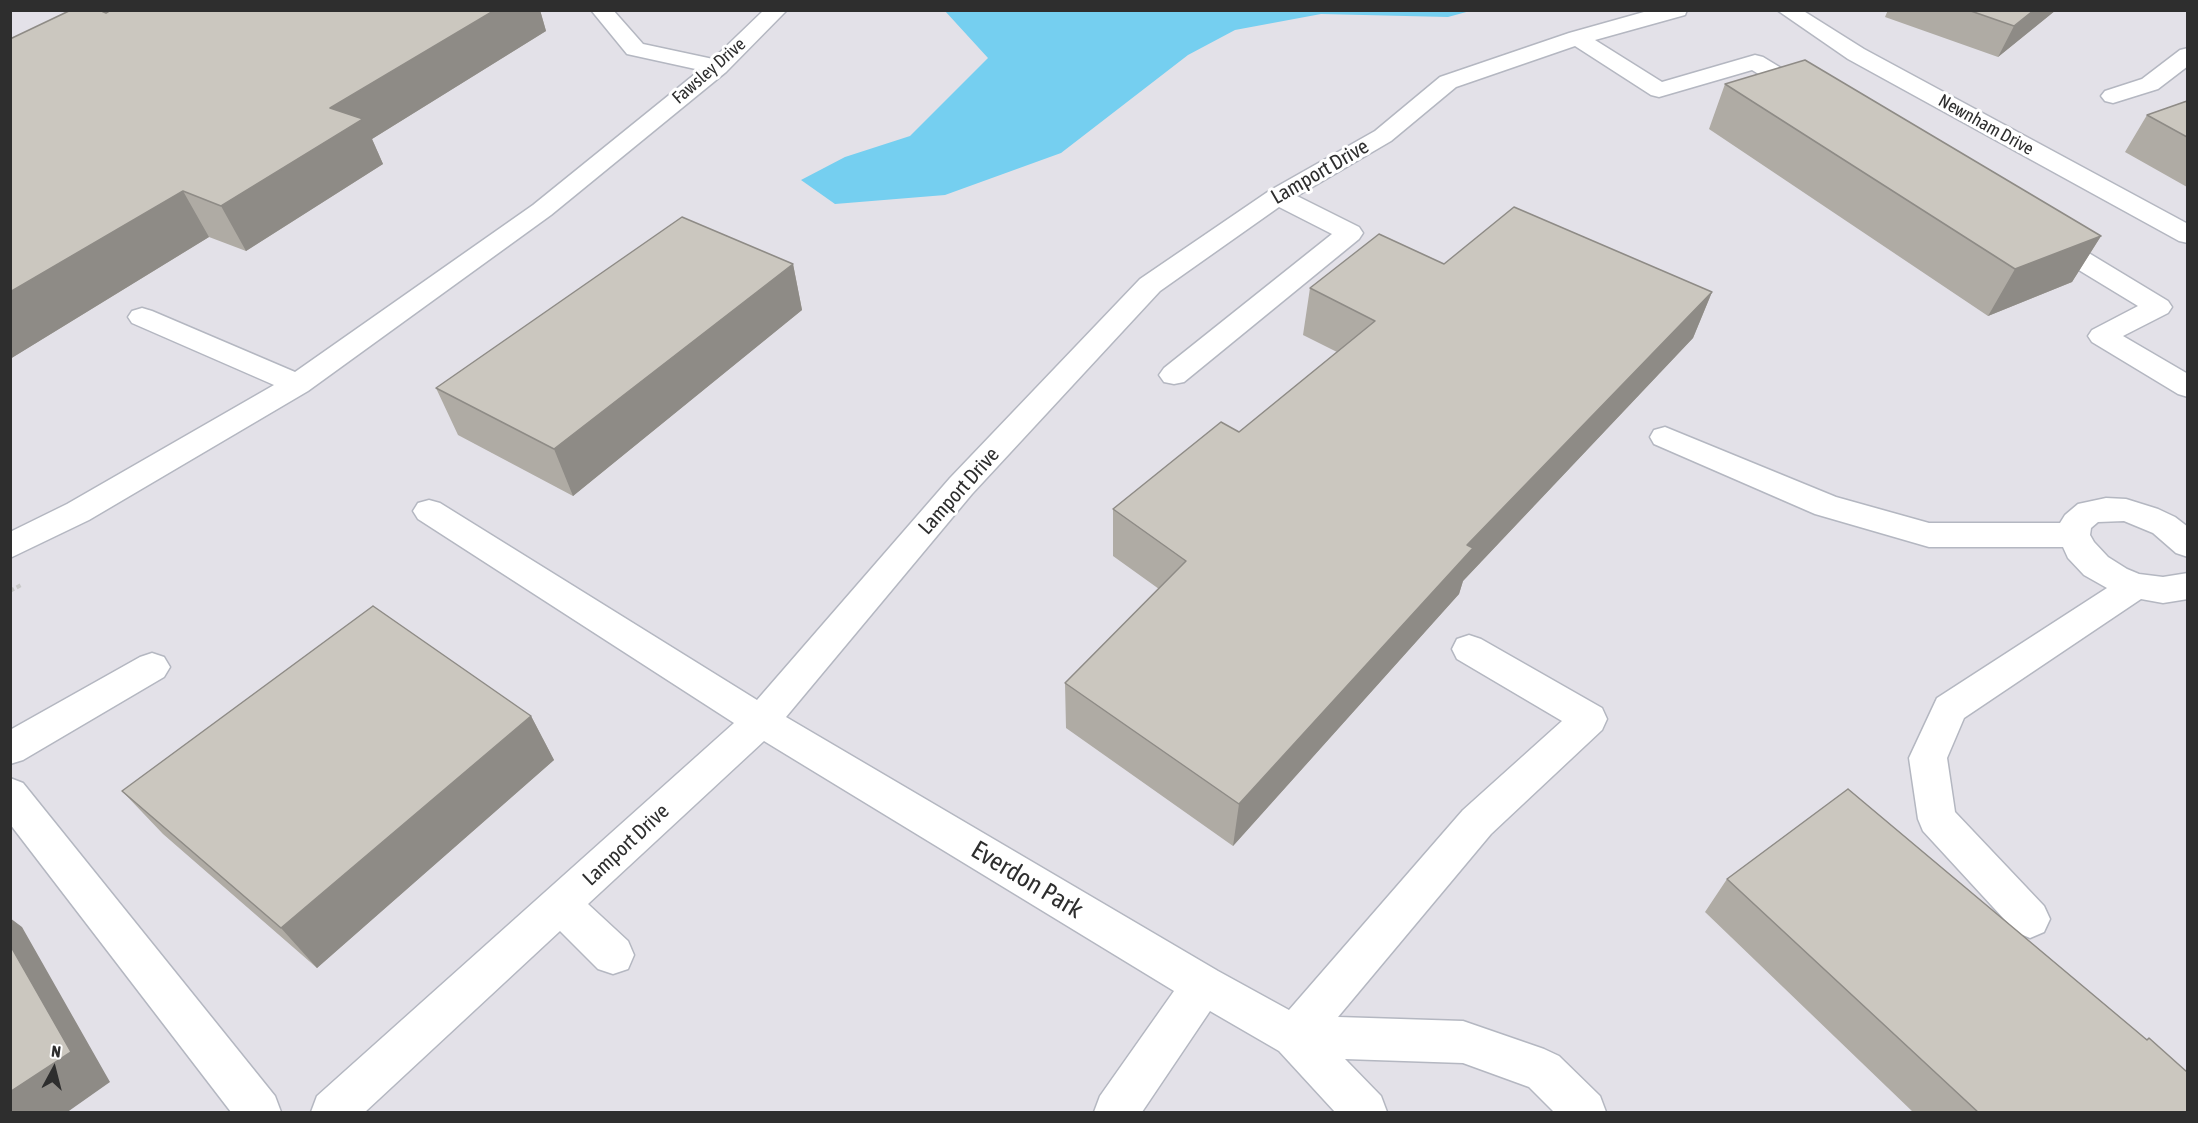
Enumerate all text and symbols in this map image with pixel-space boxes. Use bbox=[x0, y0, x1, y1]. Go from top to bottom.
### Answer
street label: Fawsley Drive bbox=[668, 33, 750, 109]
street label: Newnham Drive bbox=[1935, 90, 2037, 160]
street label: Lamport Drive bbox=[1267, 134, 1373, 210]
street label: Lamport Drive bbox=[913, 442, 1005, 540]
street label: Lamport Drive bbox=[578, 799, 674, 891]
street label: Everdon Park bbox=[965, 834, 1089, 926]
north arrow bbox=[24, 1039, 84, 1099]
text: N bbox=[50, 1042, 62, 1061]

